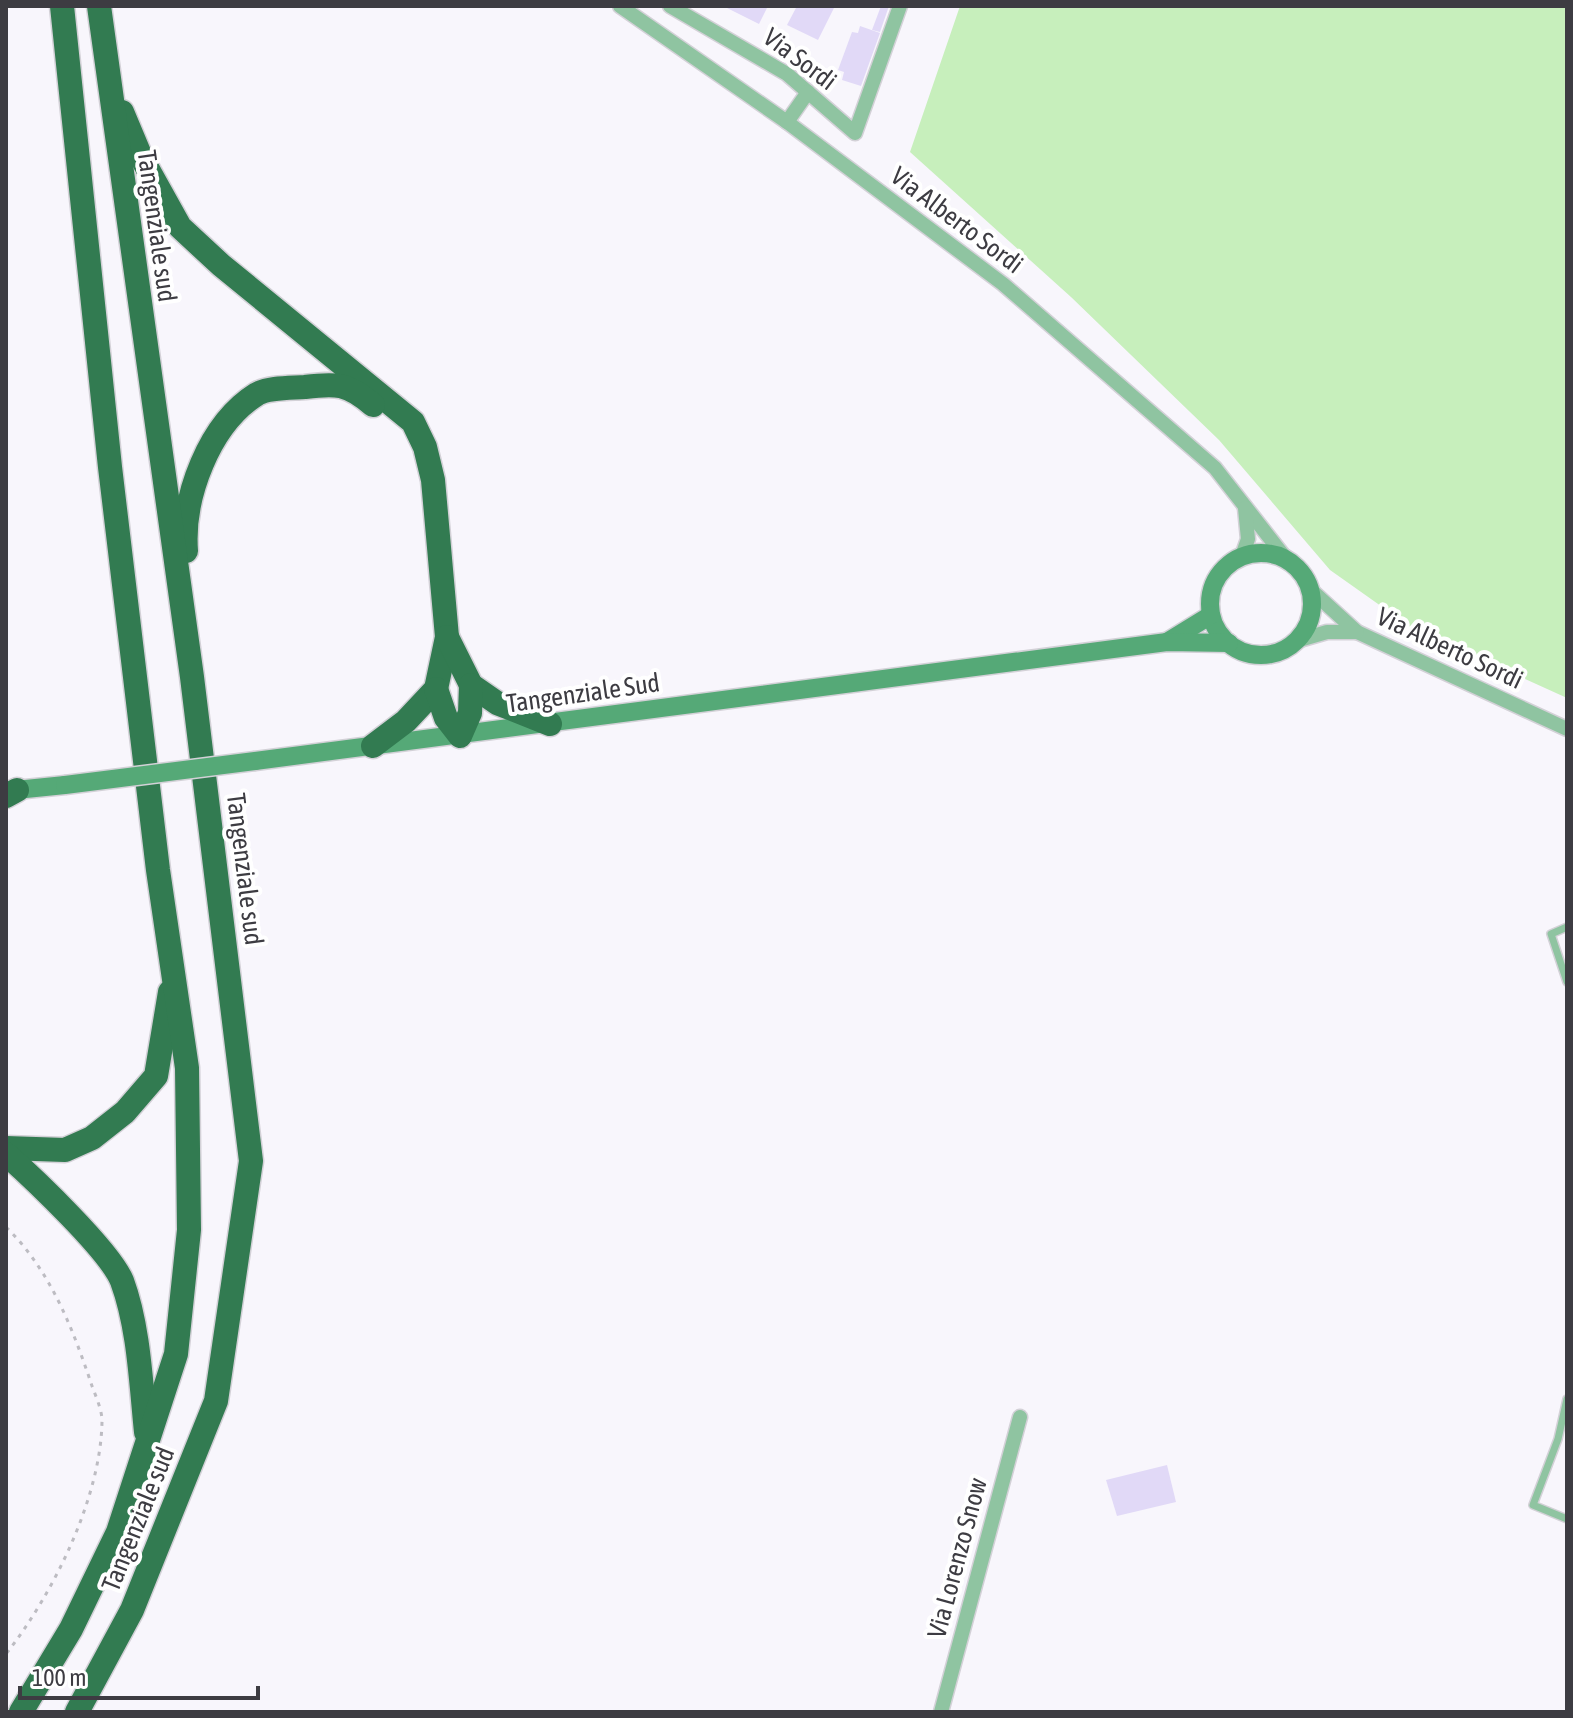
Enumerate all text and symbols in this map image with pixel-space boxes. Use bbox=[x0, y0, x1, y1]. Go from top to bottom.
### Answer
street label: Via Sordi bbox=[758, 22, 842, 96]
street label: Tangenziale sud bbox=[132, 148, 182, 304]
street label: Via Alberto Sordi bbox=[885, 161, 1029, 279]
street label: Via Alberto Sordi bbox=[1372, 601, 1528, 695]
street label: Tangenziale Sud bbox=[504, 667, 662, 719]
street label: Tangenziale sud bbox=[221, 791, 269, 947]
street label: Tangenziale sud bbox=[95, 1443, 181, 1595]
street label: Via Lorenzo Snow bbox=[921, 1474, 993, 1641]
scale bar bbox=[20, 1650, 258, 1700]
text: 100 m bbox=[32, 1664, 86, 1691]

